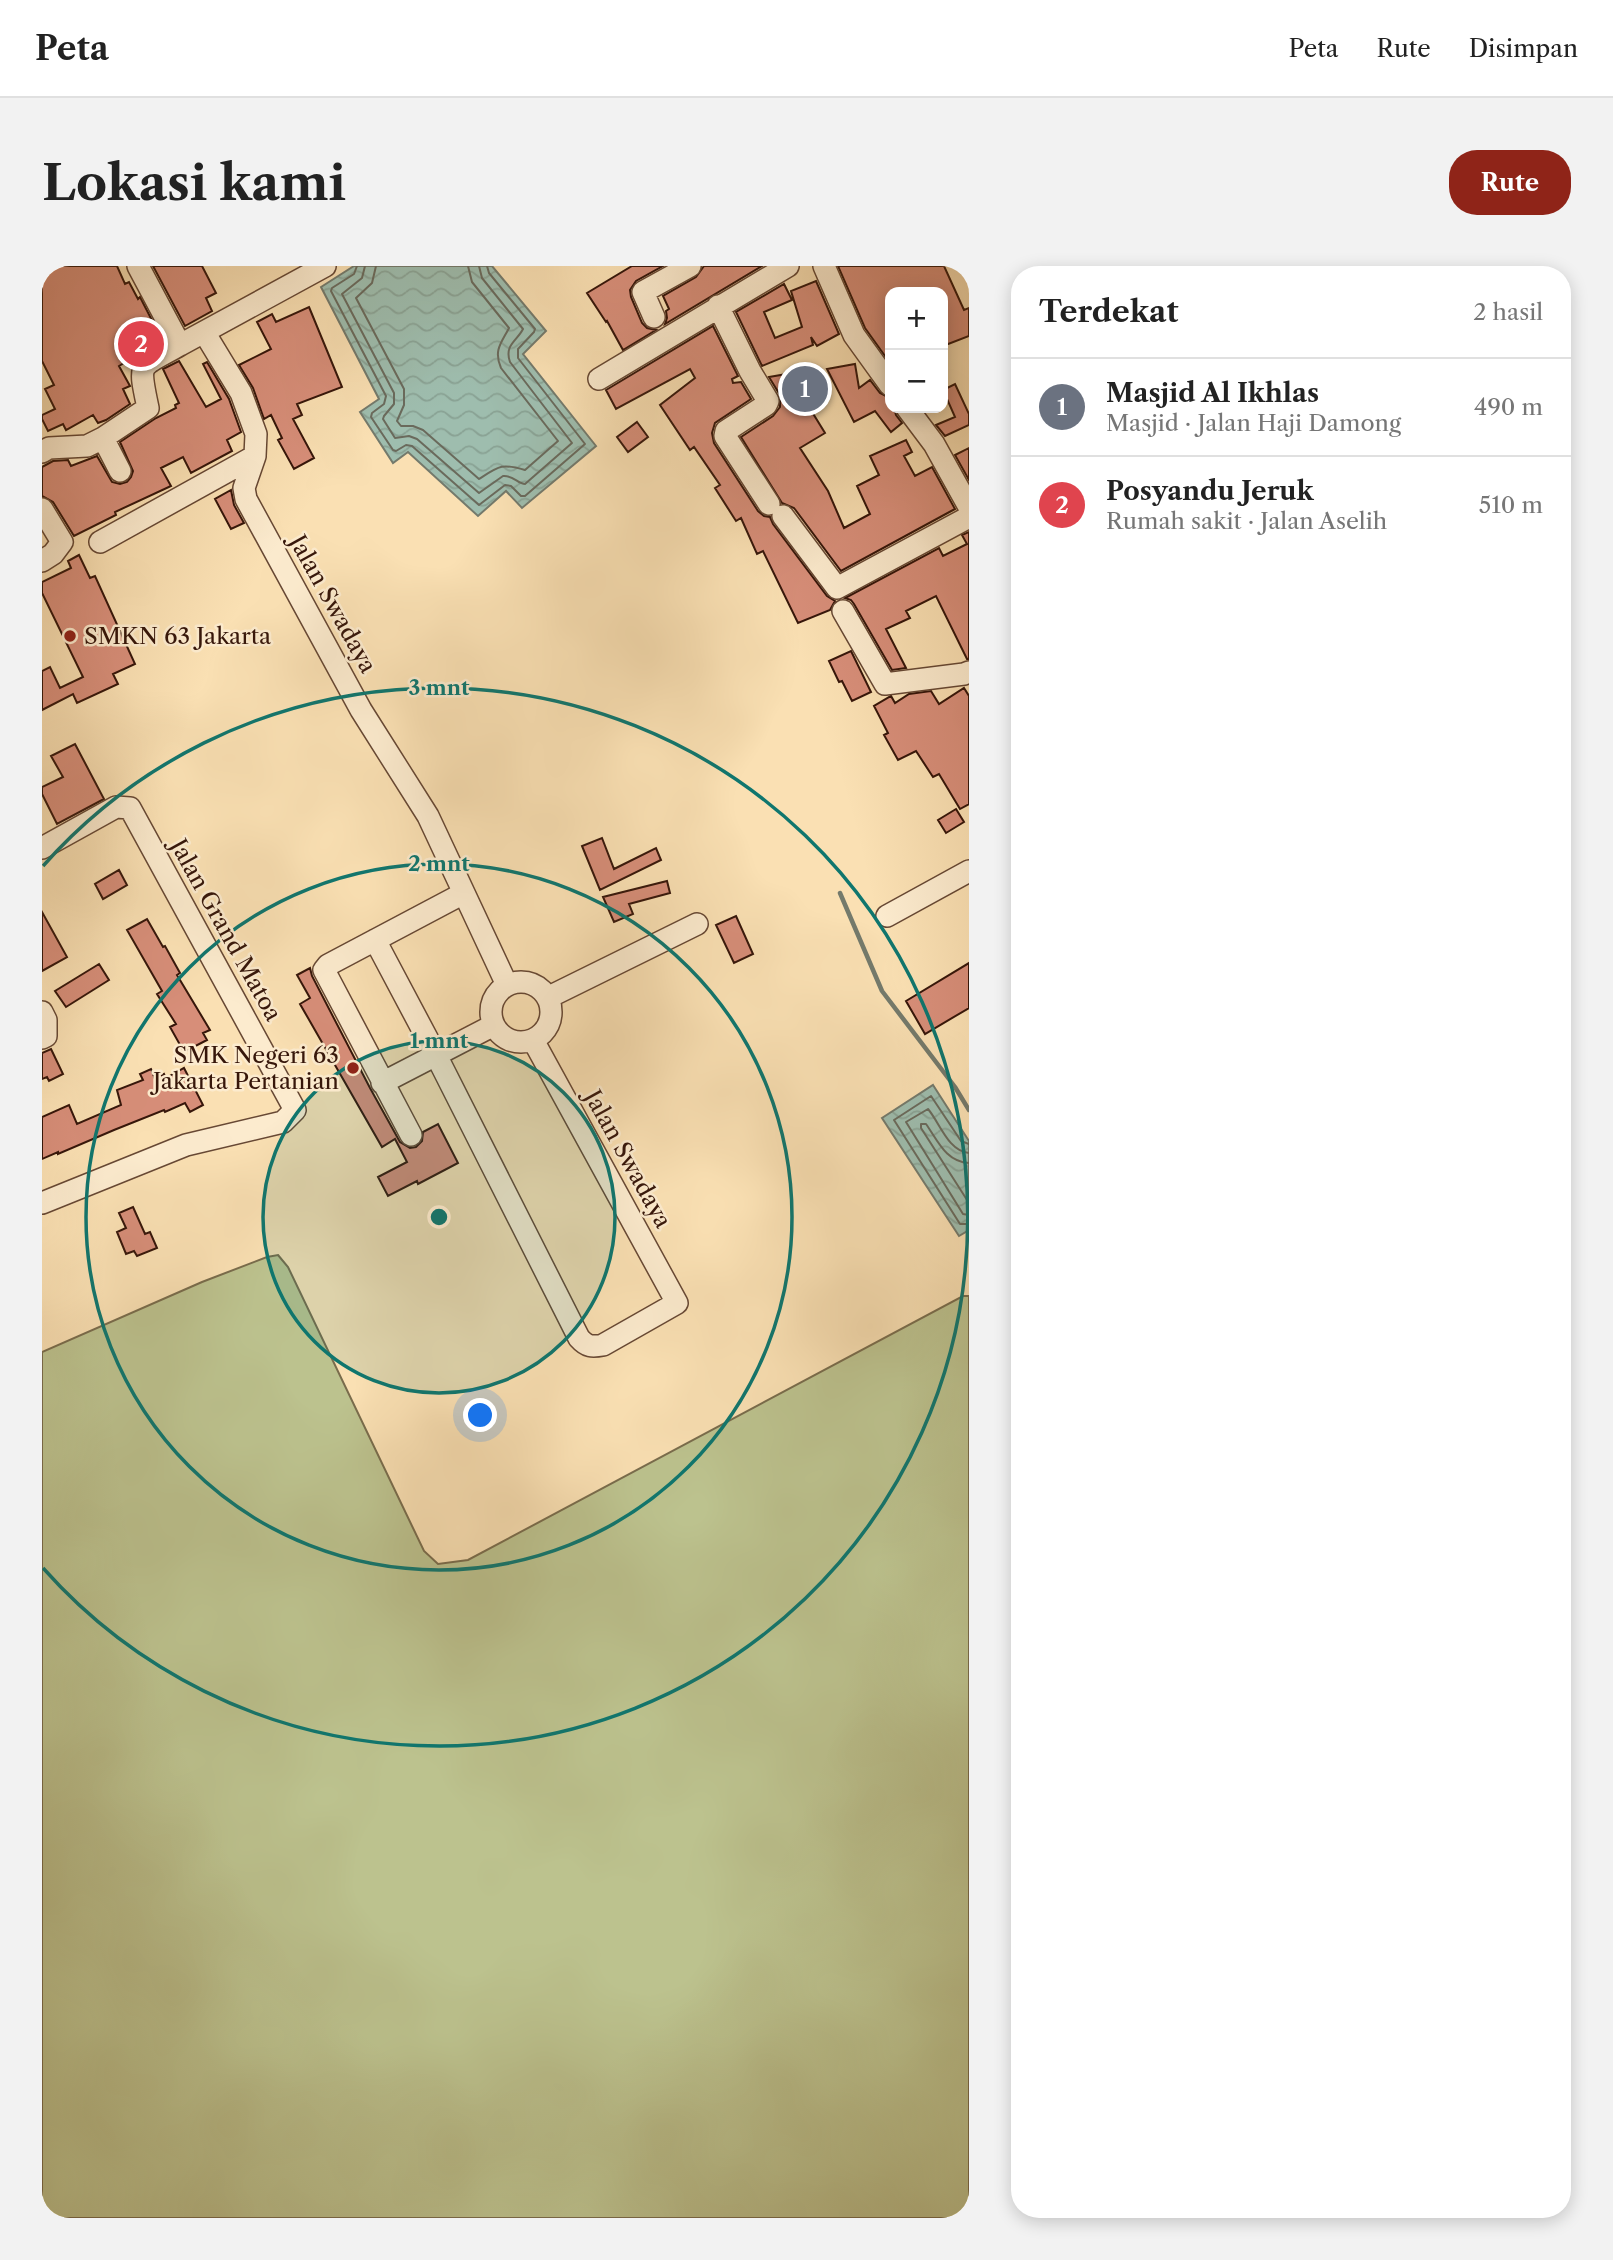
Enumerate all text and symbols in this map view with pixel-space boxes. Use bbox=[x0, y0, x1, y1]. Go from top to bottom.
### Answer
text: Peta bbox=[35, 28, 109, 69]
text: Peta bbox=[1289, 34, 1338, 63]
text: Rute bbox=[1376, 34, 1431, 63]
text: Disimpan bbox=[1469, 34, 1578, 63]
button: Rute bbox=[1449, 150, 1571, 215]
text: Lokasi kami bbox=[42, 152, 346, 213]
map controls bbox=[885, 287, 948, 413]
button: + bbox=[885, 287, 948, 350]
text: Terdekat bbox=[1039, 293, 1179, 330]
text: 2 hasil bbox=[1473, 298, 1543, 326]
pin: 2 bbox=[118, 318, 164, 370]
button: − bbox=[885, 350, 948, 413]
pin: 1 bbox=[782, 363, 828, 415]
text: Masjid Al Ikhlas bbox=[1106, 377, 1319, 409]
text: 1 bbox=[1057, 393, 1067, 421]
text: 490 m bbox=[1474, 393, 1543, 421]
text: Masjid · Jalan Haji Damong bbox=[1106, 409, 1401, 437]
text: Posyandu Jeruk bbox=[1106, 475, 1314, 507]
text: 2 bbox=[1055, 491, 1069, 519]
text: 510 m bbox=[1479, 491, 1543, 519]
text: Rumah sakit · Jalan Aselih bbox=[1106, 507, 1387, 535]
street label: Jalan Swadaya bbox=[282, 527, 383, 679]
place label: SMKN 63 Jakarta bbox=[84, 622, 272, 650]
marker: SMKN 63 Jakarta bbox=[62, 628, 78, 644]
text: 3 mnt bbox=[409, 675, 470, 700]
street label: Jalan Grand Matoa bbox=[163, 831, 288, 1027]
text: 2 mnt bbox=[408, 851, 470, 876]
text: 1 mnt bbox=[410, 1028, 469, 1053]
place label: SMK Negeri 63 Jakarta Pertanian bbox=[150, 1041, 339, 1095]
marker: SMK Negeri 63 Jakarta Pertanian bbox=[345, 1060, 361, 1076]
street label: Jalan Swadaya bbox=[577, 1082, 678, 1234]
centre of rings bbox=[427, 1205, 451, 1229]
your location bbox=[463, 1398, 497, 1432]

